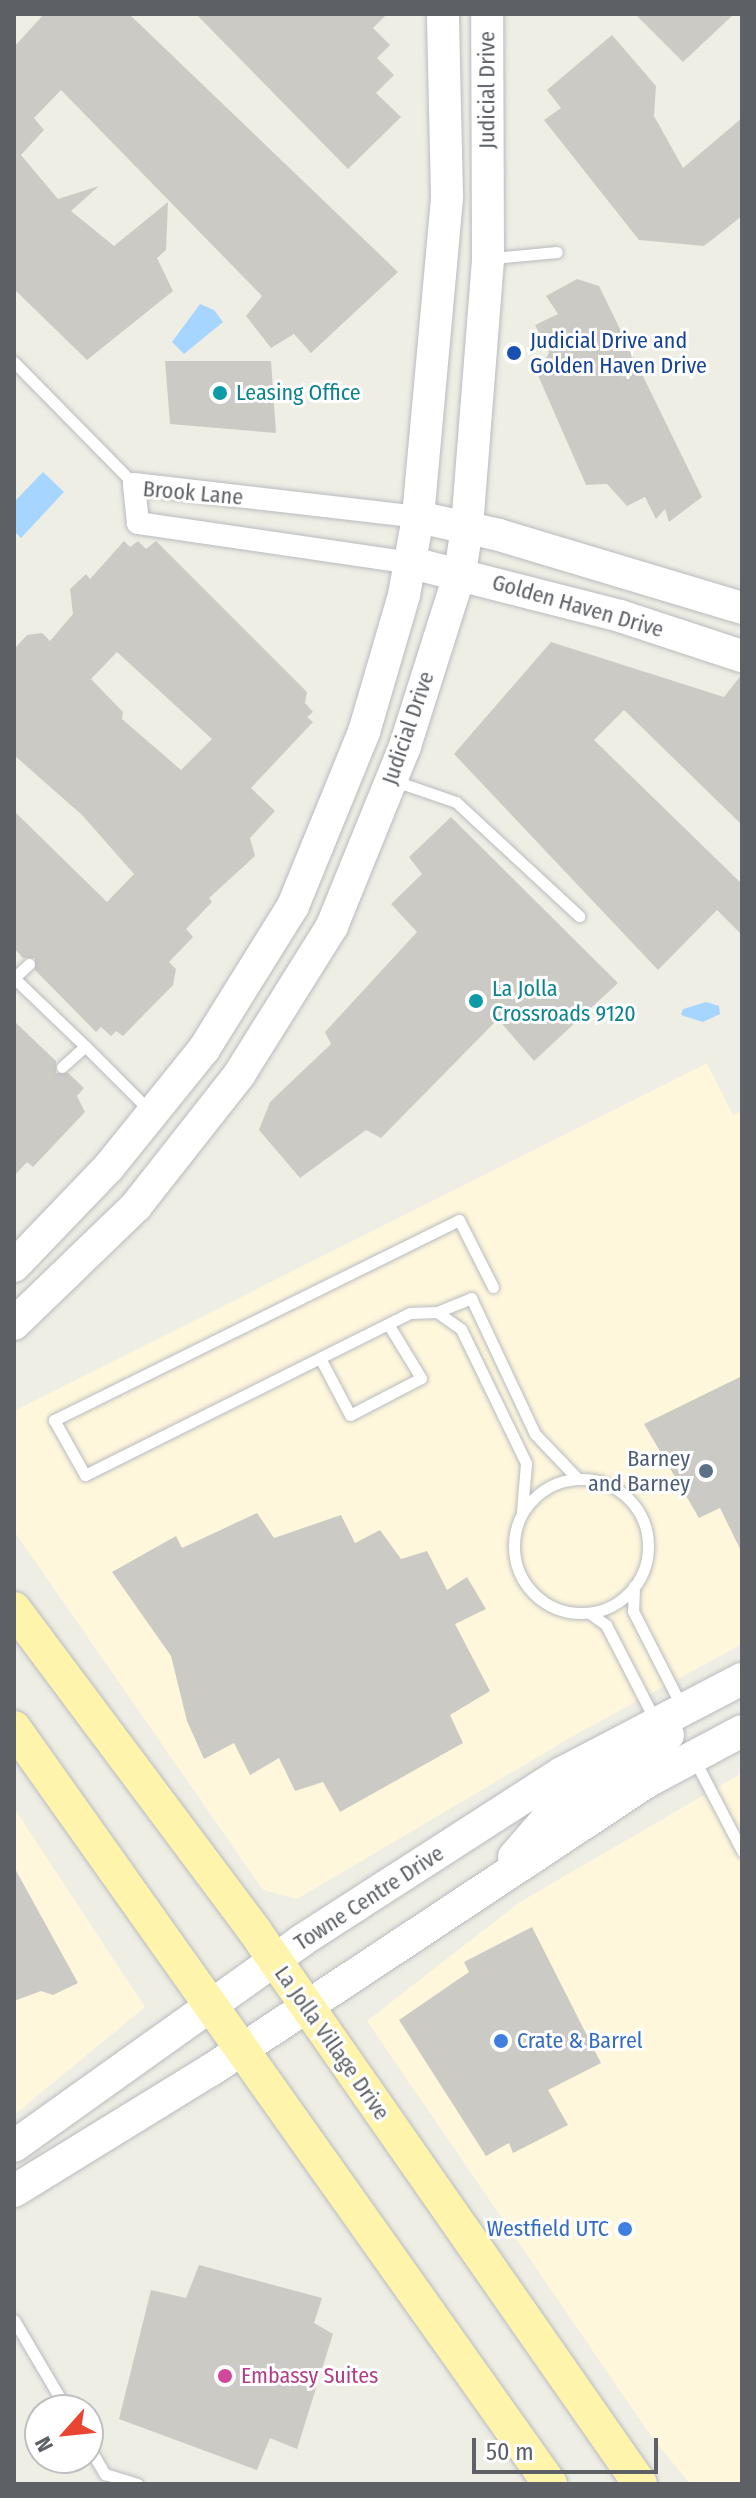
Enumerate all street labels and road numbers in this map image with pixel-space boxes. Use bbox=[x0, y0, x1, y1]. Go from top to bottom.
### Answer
street label: Judicial Drive bbox=[474, 31, 500, 149]
street label: Brook Lane bbox=[142, 475, 244, 511]
street label: Golden Haven Drive bbox=[489, 569, 667, 643]
street label: Judicial Drive bbox=[376, 668, 440, 788]
street label: Towne Centre Drive bbox=[289, 1840, 449, 1956]
street label: La Jolla Village Drive bbox=[269, 1961, 395, 2125]

